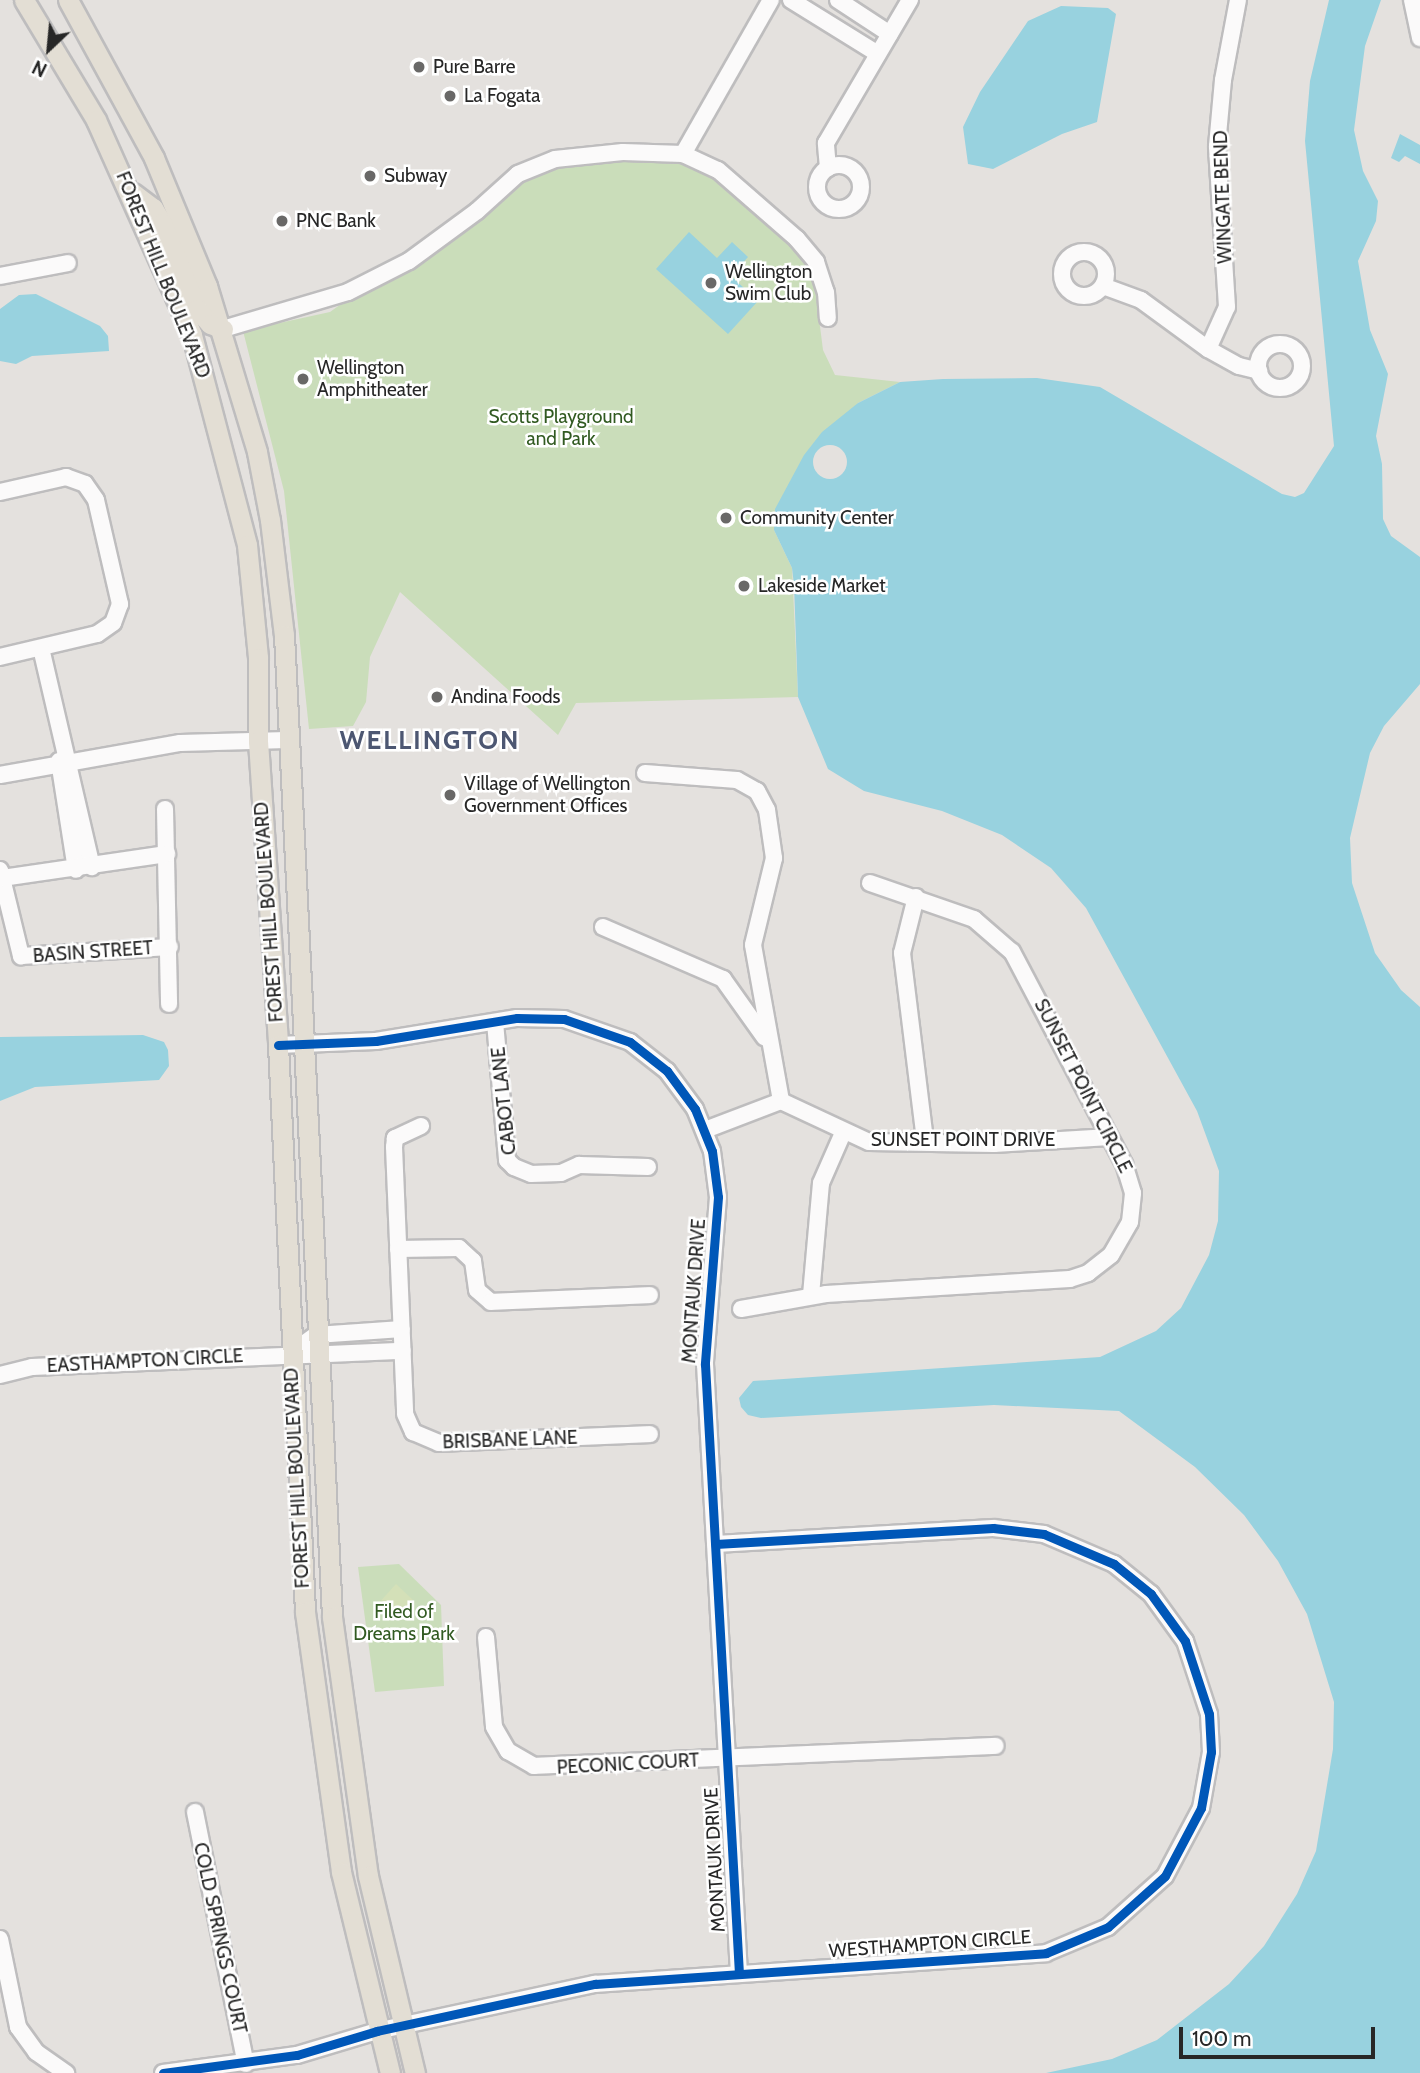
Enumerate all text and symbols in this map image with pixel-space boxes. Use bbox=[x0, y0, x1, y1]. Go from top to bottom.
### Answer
north arrow bbox=[14, 14, 84, 84]
text: N bbox=[28, 55, 51, 82]
place label: Pure Barre bbox=[433, 56, 515, 78]
marker: Pure Barre bbox=[411, 59, 427, 75]
place label: La Fogata bbox=[464, 85, 540, 107]
marker: La Fogata bbox=[442, 88, 458, 104]
street label: WINGATE BEND bbox=[1209, 130, 1237, 264]
place label: Subway bbox=[384, 165, 447, 187]
street label: FOREST HILL BOULEVARD bbox=[111, 168, 215, 382]
marker: Subway bbox=[362, 168, 378, 184]
place label: PNC Bank bbox=[296, 210, 376, 232]
marker: PNC Bank bbox=[274, 213, 290, 229]
place label: Wellington Swim Club bbox=[725, 261, 812, 305]
marker: Wellington Swim Club bbox=[703, 275, 719, 291]
place label: Wellington Amphitheater bbox=[317, 357, 428, 401]
marker: Wellington Amphitheater bbox=[295, 371, 311, 387]
park label: Scotts Playground and Park bbox=[488, 406, 634, 450]
place label: Community Center bbox=[740, 507, 894, 529]
marker: Community Center bbox=[718, 510, 734, 526]
place label: Lakeside Market bbox=[758, 575, 886, 597]
marker: Lakeside Market bbox=[736, 578, 752, 594]
place label: Andina Foods bbox=[451, 686, 560, 708]
marker: Andina Foods bbox=[429, 689, 445, 705]
district label: WELLINGTON bbox=[341, 725, 519, 757]
place label: Village of Wellington Government Offices bbox=[464, 773, 630, 817]
marker: Village of Wellington Government Offices bbox=[442, 787, 458, 803]
street label: FOREST HILL BOULEVARD bbox=[250, 801, 288, 1023]
street label: BASIN STREET bbox=[32, 936, 154, 968]
street label: SUNSET POINT CIRCLE bbox=[1029, 995, 1137, 1177]
street label: CABOT LANE bbox=[487, 1046, 521, 1156]
street label: SUNSET POINT DRIVE bbox=[871, 1129, 1055, 1151]
street label: MONTAUK DRIVE bbox=[678, 1218, 710, 1364]
street label: EASTHAMPTON CIRCLE bbox=[46, 1344, 244, 1378]
street label: FOREST HILL BOULEVARD bbox=[280, 1367, 314, 1589]
street label: BRISBANE LANE bbox=[442, 1426, 578, 1454]
park label: Filed of Dreams Park bbox=[353, 1601, 455, 1645]
street label: PECONIC COURT bbox=[556, 1749, 700, 1779]
street label: MONTAUK DRIVE bbox=[700, 1787, 730, 1933]
street label: COLD SPRINGS COURT bbox=[189, 1840, 251, 2036]
street label: WESTHAMPTON CIRCLE bbox=[828, 1926, 1032, 1962]
scale bar bbox=[1182, 2014, 1378, 2058]
text: 100 m bbox=[1192, 2026, 1251, 2051]

